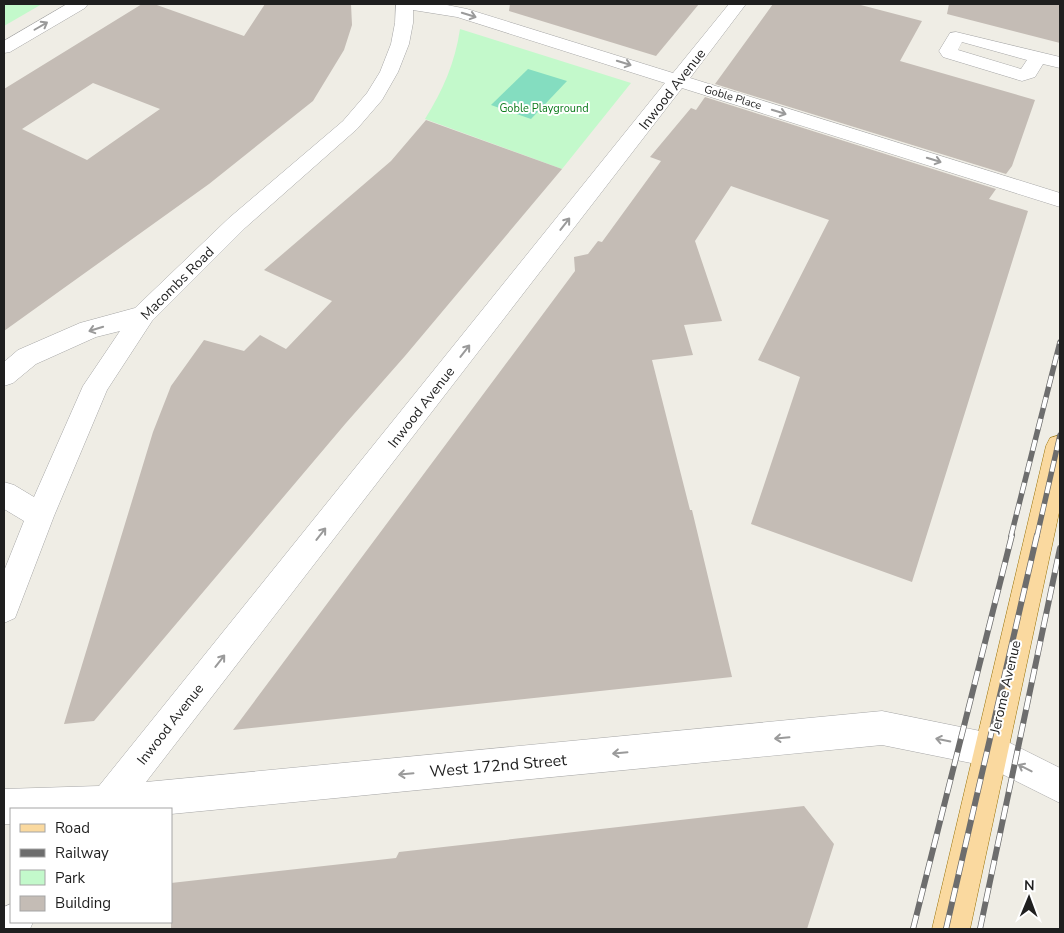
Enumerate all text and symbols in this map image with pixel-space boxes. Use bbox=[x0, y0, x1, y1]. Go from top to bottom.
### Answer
one-way arrow bbox=[460, 11, 476, 20]
one-way arrow bbox=[34, 20, 48, 30]
street label: Inwood Avenue bbox=[635, 45, 710, 134]
one-way arrow bbox=[616, 59, 632, 69]
street label: Goble Place bbox=[702, 82, 764, 113]
park label: Goble Playground bbox=[499, 101, 589, 116]
one-way arrow bbox=[771, 107, 787, 117]
one-way arrow bbox=[926, 156, 942, 166]
one-way arrow bbox=[560, 217, 571, 230]
street label: Macombs Road bbox=[136, 242, 218, 324]
one-way arrow bbox=[88, 324, 104, 334]
one-way arrow bbox=[459, 345, 470, 358]
street label: Inwood Avenue bbox=[384, 363, 459, 452]
one-way arrow bbox=[315, 527, 326, 540]
street label: Jerome Avenue bbox=[985, 639, 1025, 737]
one-way arrow bbox=[214, 655, 225, 668]
street label: Inwood Avenue bbox=[133, 680, 208, 769]
one-way arrow bbox=[774, 733, 790, 743]
one-way arrow bbox=[935, 735, 951, 745]
one-way arrow bbox=[612, 748, 628, 758]
street label: West 172nd Street bbox=[429, 749, 568, 783]
one-way arrow bbox=[1018, 763, 1033, 773]
one-way arrow bbox=[398, 769, 414, 779]
legend bbox=[10, 808, 172, 923]
text: Road bbox=[55, 818, 90, 838]
text: Railway bbox=[55, 843, 109, 863]
text: Park bbox=[55, 868, 85, 888]
north arrow bbox=[1004, 873, 1054, 923]
text: N bbox=[1024, 876, 1035, 895]
text: Building bbox=[55, 893, 111, 913]

